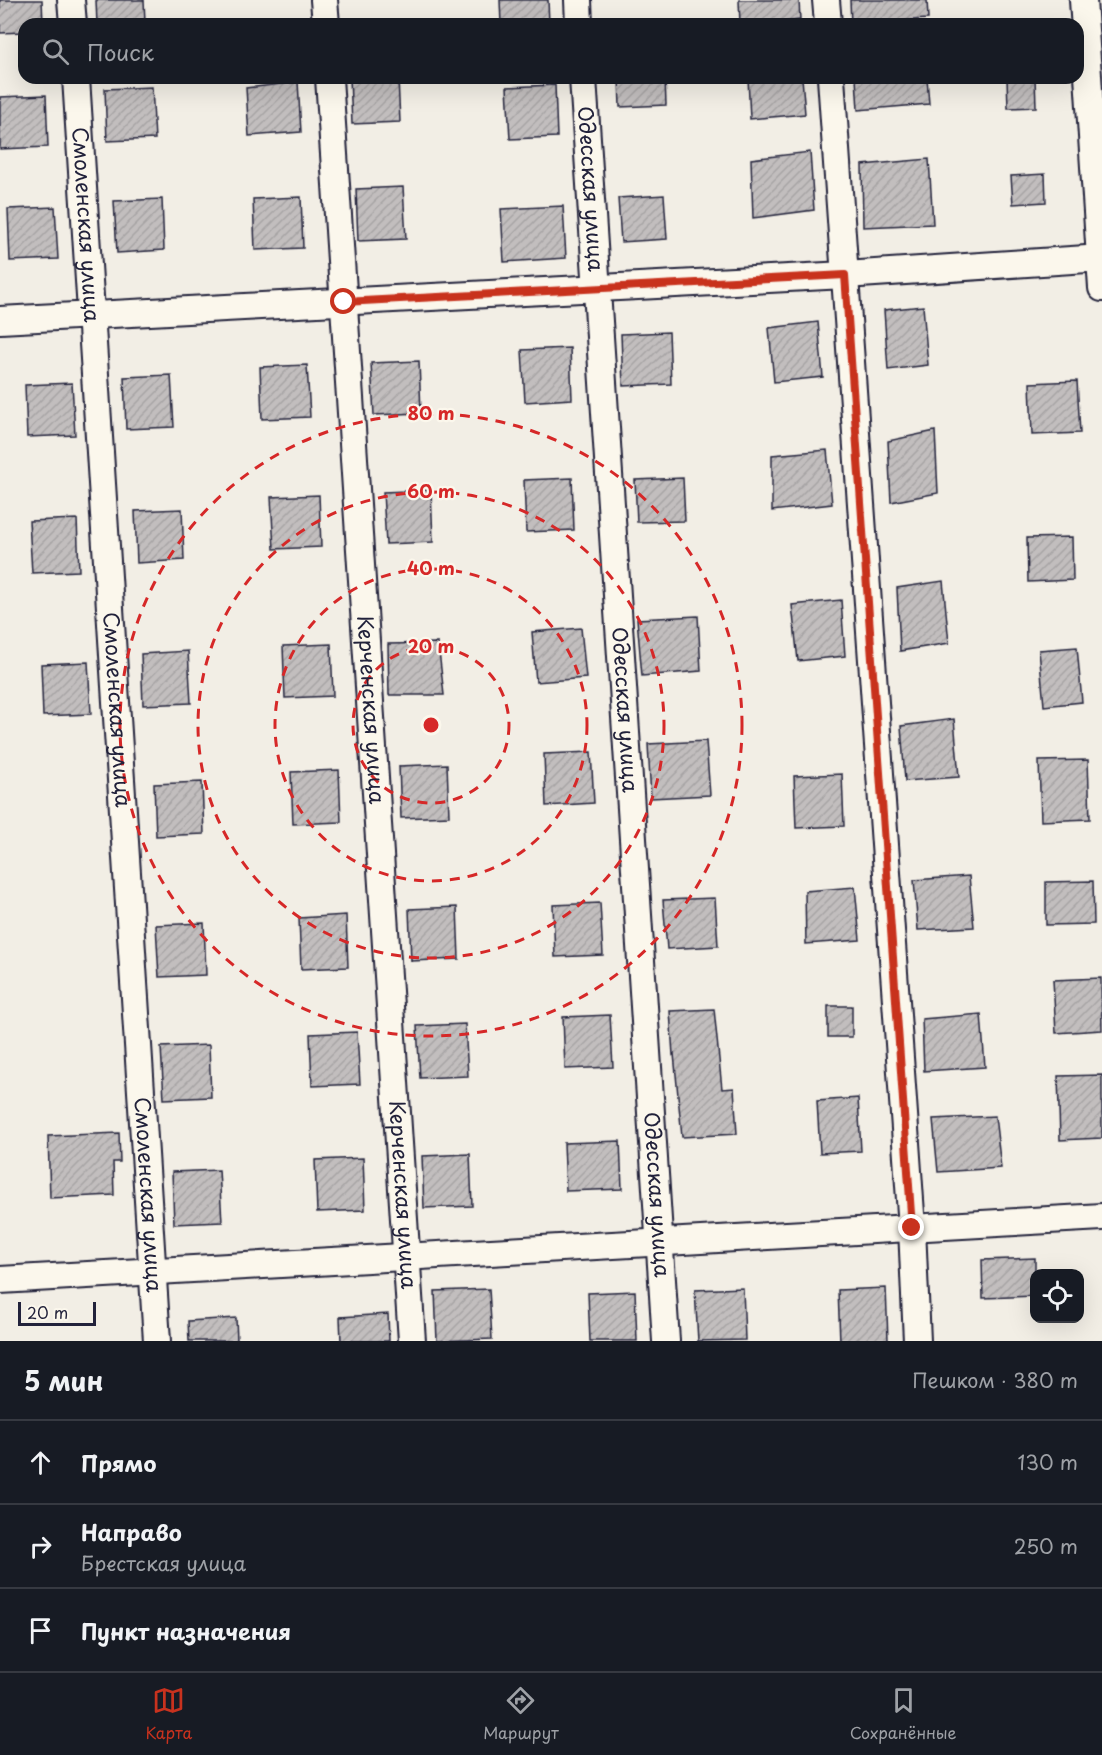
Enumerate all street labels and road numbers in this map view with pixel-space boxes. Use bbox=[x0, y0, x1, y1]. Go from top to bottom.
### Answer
street label: Одесская улица bbox=[571, 105, 614, 273]
street label: Смоленская улица bbox=[65, 126, 110, 324]
street label: Смоленская улица bbox=[96, 611, 141, 809]
street label: Керченская улица bbox=[350, 614, 395, 806]
street label: Одесская улица bbox=[605, 626, 648, 794]
street label: Смоленская улица bbox=[127, 1096, 172, 1294]
street label: Керченская улица bbox=[382, 1099, 427, 1291]
street label: Одесская улица bbox=[637, 1111, 680, 1279]

